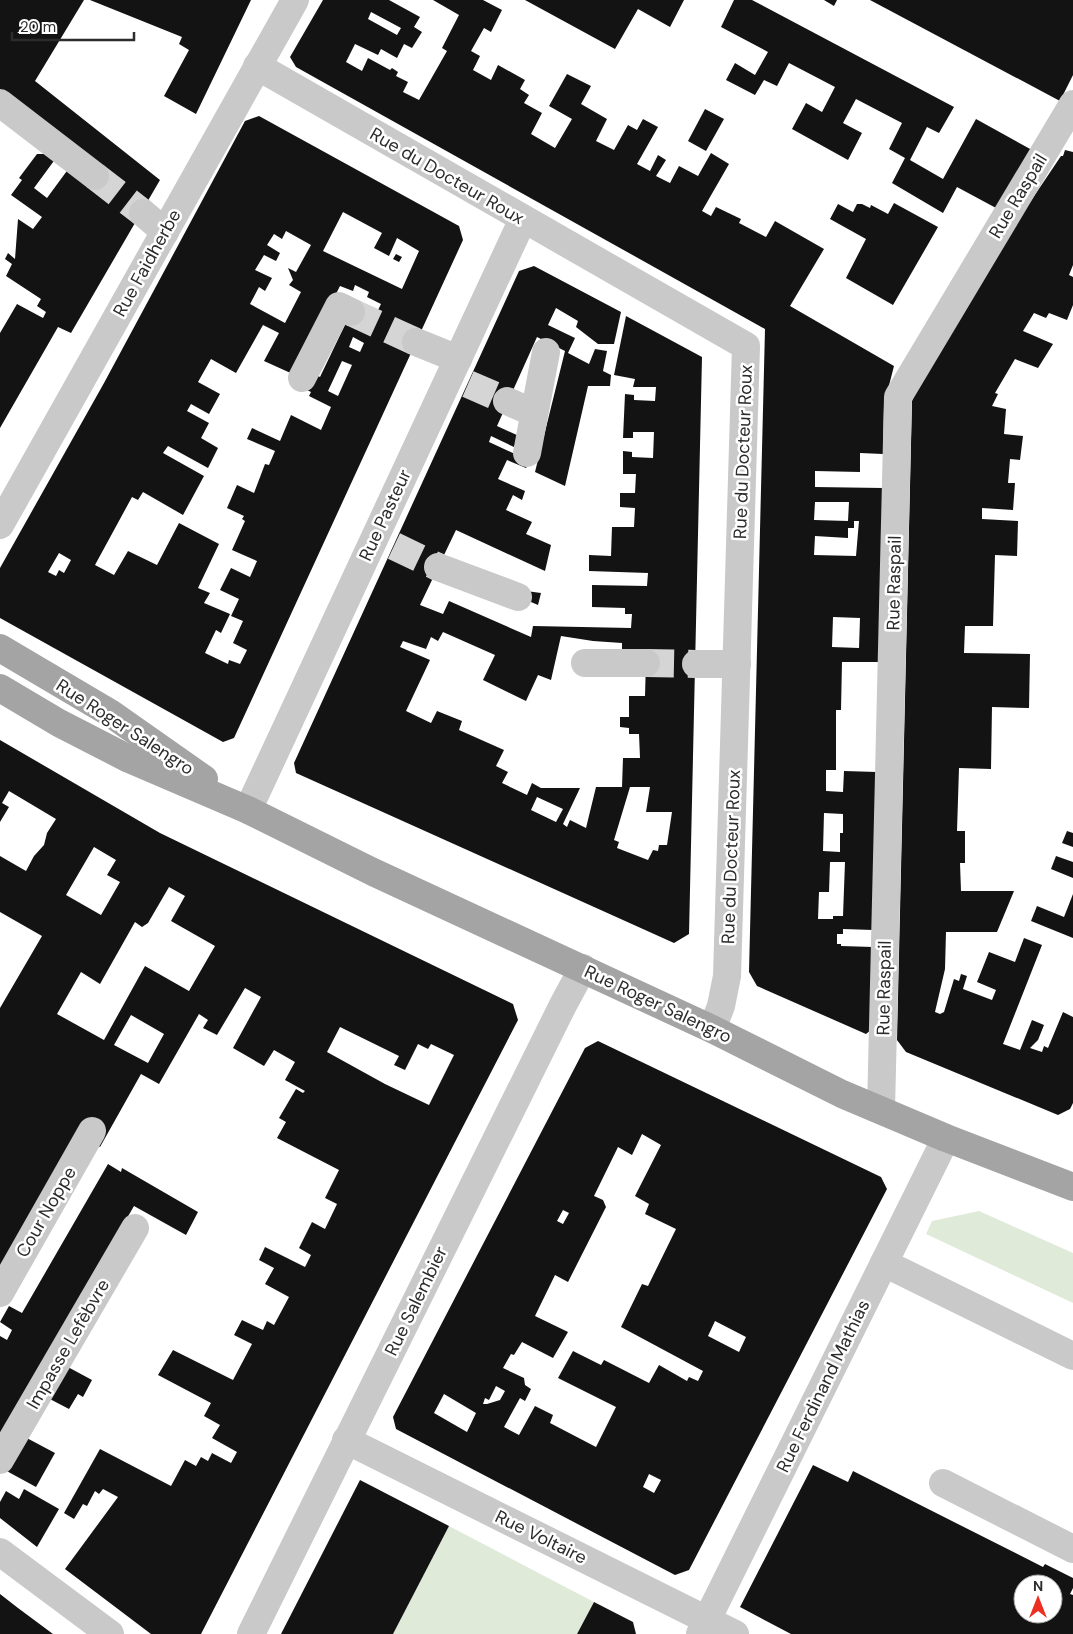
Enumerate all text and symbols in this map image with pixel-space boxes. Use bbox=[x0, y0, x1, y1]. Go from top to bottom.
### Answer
scale bar bbox=[12, 10, 135, 42]
text: 20 m bbox=[20, 17, 56, 37]
street label: Rue du Docteur Roux bbox=[365, 122, 529, 230]
street label: Rue Raspail bbox=[983, 149, 1053, 243]
street label: Rue Faidherbe bbox=[108, 205, 186, 321]
street label: Rue du Docteur Roux bbox=[728, 364, 758, 540]
street label: Rue Pasteur bbox=[353, 465, 417, 565]
street label: Rue Raspail bbox=[881, 535, 907, 631]
street label: Rue Roger Salengro bbox=[52, 673, 198, 781]
street label: Rue du Docteur Roux bbox=[716, 769, 746, 945]
street label: Rue Raspail bbox=[871, 940, 897, 1036]
street label: Rue Roger Salengro bbox=[581, 959, 735, 1049]
street label: Cour Noppe bbox=[10, 1162, 82, 1262]
street label: Rue Salembier bbox=[379, 1242, 453, 1360]
street label: Impasse Lefèbvre bbox=[21, 1275, 115, 1413]
street label: Rue Ferdinand Mathias bbox=[771, 1296, 875, 1476]
street label: Rue Voltaire bbox=[491, 1504, 591, 1570]
north arrow bbox=[1013, 1574, 1063, 1624]
text: N bbox=[1033, 1577, 1043, 1595]

